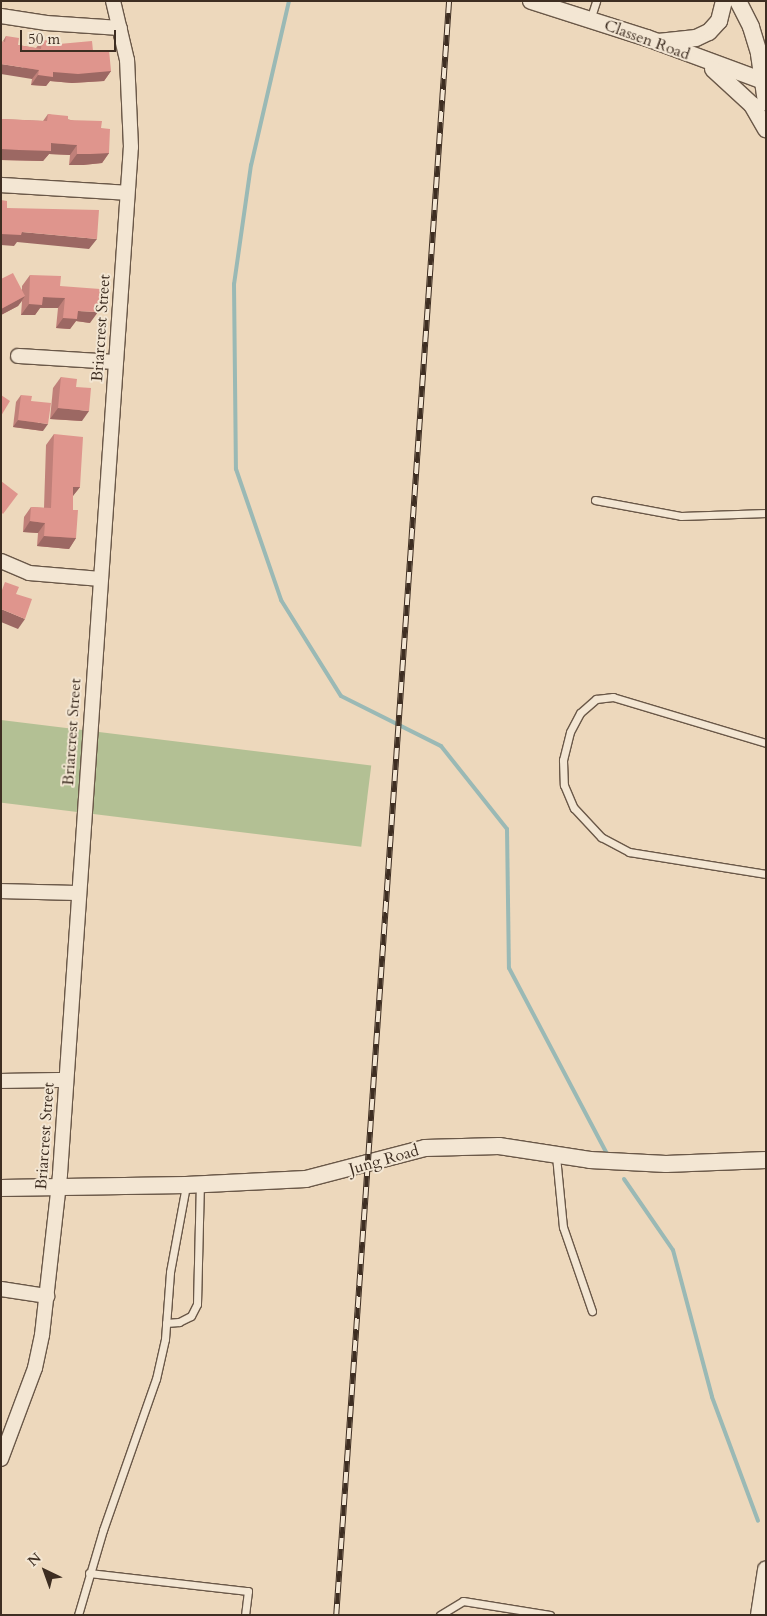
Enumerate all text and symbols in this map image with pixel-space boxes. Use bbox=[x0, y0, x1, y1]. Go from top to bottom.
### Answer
street label: Classen Road bbox=[602, 16, 692, 64]
scale bar bbox=[22, 20, 119, 52]
text: 50 m bbox=[28, 29, 60, 49]
street label: Briarcrest Street bbox=[88, 274, 114, 382]
street label: Briarcrest Street bbox=[59, 678, 85, 786]
street label: Briarcrest Street bbox=[32, 1082, 58, 1190]
street label: Jung Road bbox=[347, 1141, 421, 1179]
north arrow bbox=[20, 1546, 70, 1596]
text: N bbox=[24, 1548, 46, 1571]

